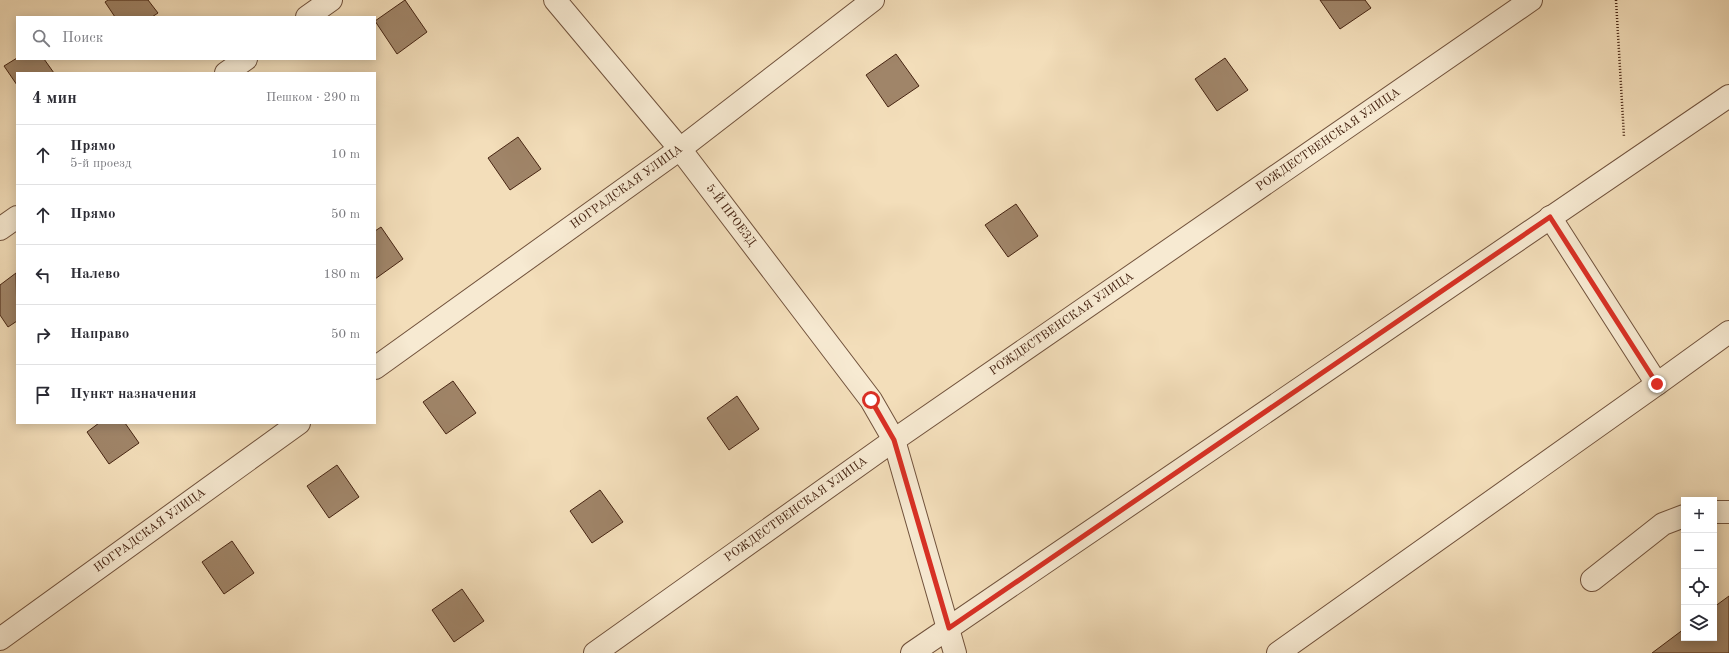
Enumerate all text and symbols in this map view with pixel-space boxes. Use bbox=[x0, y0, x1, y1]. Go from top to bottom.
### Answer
search box bbox=[16, 16, 376, 60]
icon: search bbox=[30, 27, 52, 49]
text: Поиск bbox=[62, 31, 103, 46]
street label: РОЖДЕСТВЕНСКАЯ УЛИЦА bbox=[1254, 86, 1403, 194]
text: 4 мин bbox=[32, 90, 77, 107]
text: Пешком · 290 m bbox=[266, 91, 360, 104]
text: Прямо bbox=[70, 139, 116, 154]
street label: НОГРАДСКАЯ УЛИЦА bbox=[569, 143, 685, 231]
icon: ahead bbox=[32, 144, 54, 166]
text: 10 m bbox=[331, 148, 360, 161]
text: 5-й проезд bbox=[70, 157, 131, 170]
street label: 5-Й ПРОЕЗД bbox=[703, 182, 758, 249]
icon: ahead bbox=[32, 204, 54, 226]
text: Прямо bbox=[70, 207, 116, 222]
text: 50 m bbox=[331, 208, 360, 221]
icon: left bbox=[32, 264, 54, 286]
text: Налево bbox=[70, 267, 120, 282]
text: 180 m bbox=[323, 268, 360, 281]
street label: РОЖДЕСТВЕНСКАЯ УЛИЦА bbox=[988, 270, 1136, 378]
icon: right bbox=[32, 324, 54, 346]
text: Направо bbox=[70, 327, 129, 342]
text: 50 m bbox=[331, 328, 360, 341]
route end bbox=[1648, 375, 1666, 393]
icon: arrive bbox=[32, 384, 54, 406]
text: Пункт назначения bbox=[70, 387, 197, 402]
route start bbox=[862, 391, 880, 409]
street label: РОЖДЕСТВЕНСКАЯ УЛИЦА bbox=[723, 455, 870, 565]
street label: НОГРАДСКАЯ УЛИЦА bbox=[92, 486, 208, 575]
map controls bbox=[1681, 497, 1717, 641]
button: + bbox=[1681, 497, 1717, 533]
button: − bbox=[1681, 533, 1717, 569]
button: locate bbox=[1681, 569, 1717, 605]
button: layers bbox=[1681, 605, 1717, 641]

